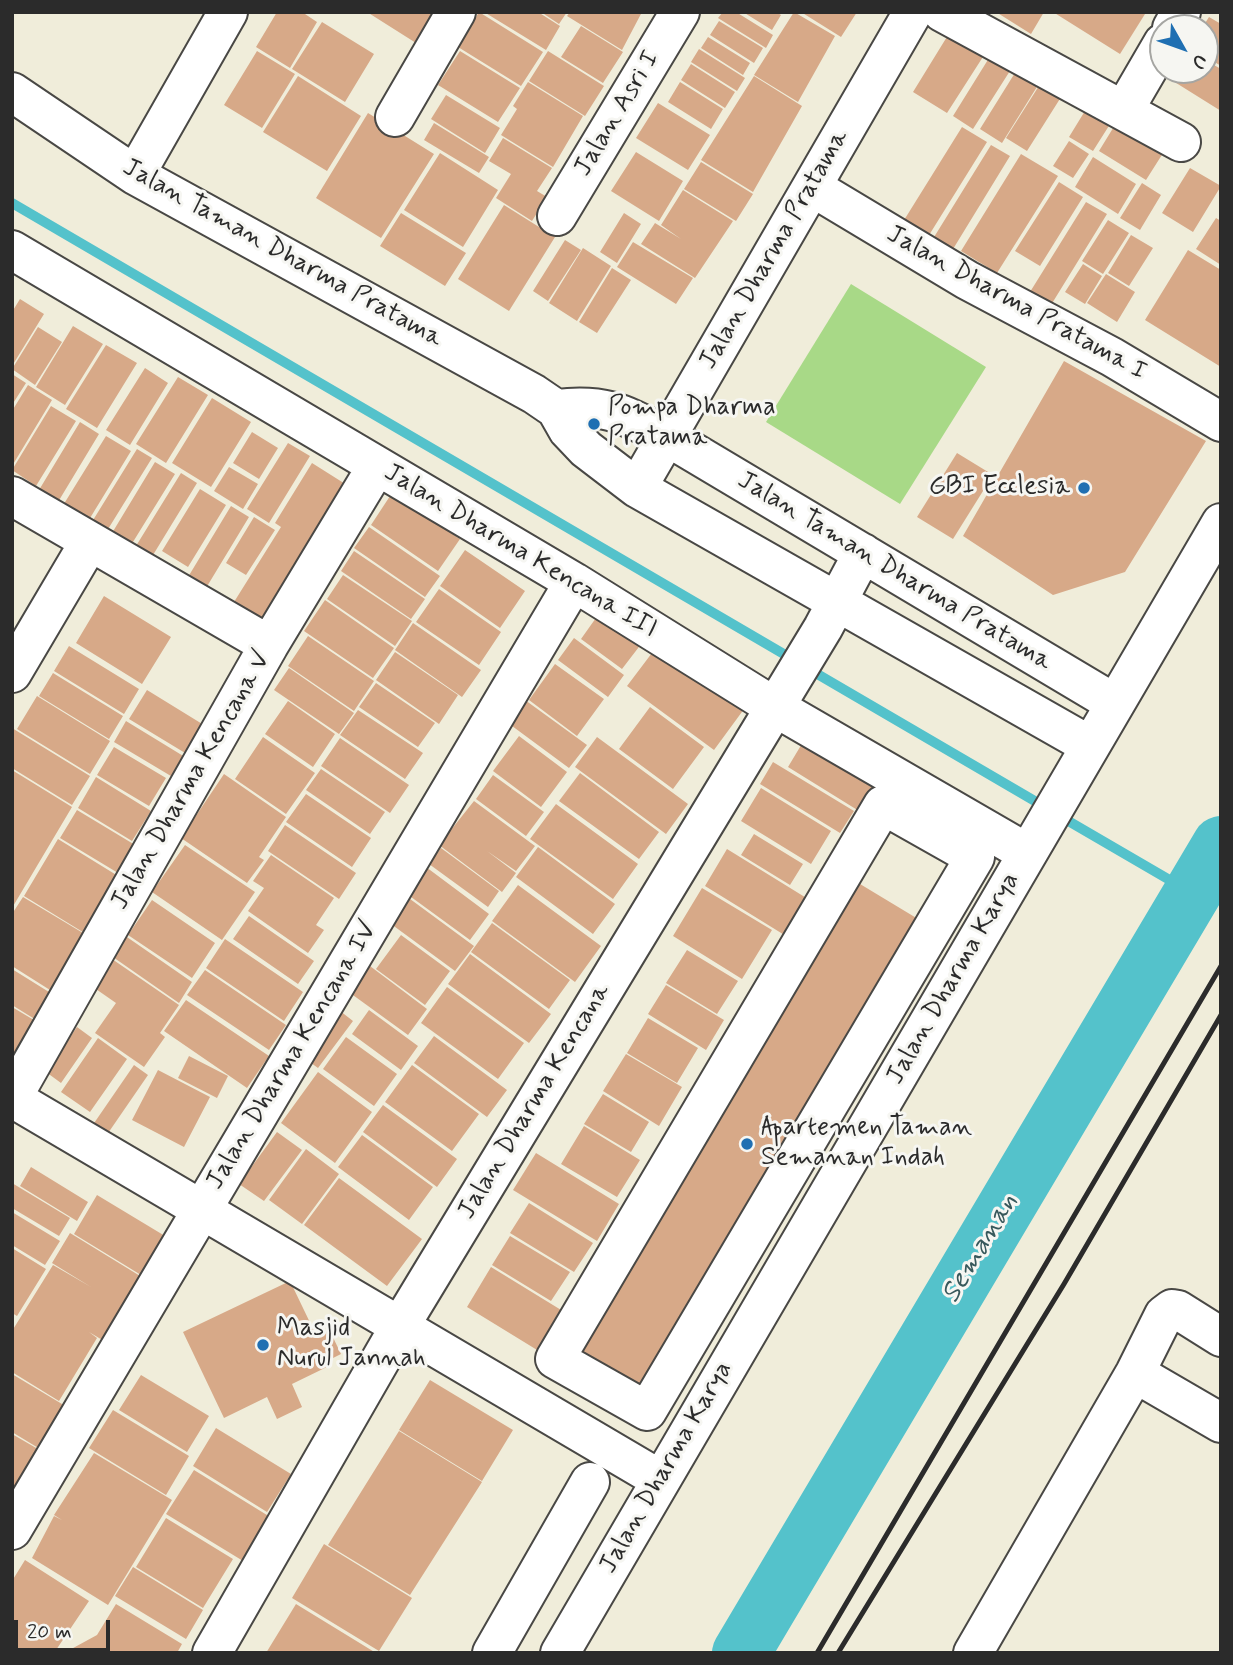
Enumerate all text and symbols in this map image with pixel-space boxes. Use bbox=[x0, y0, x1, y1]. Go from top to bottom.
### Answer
north arrow bbox=[1149, 14, 1219, 84]
street label: Jalan Asri I bbox=[568, 46, 668, 182]
text: U bbox=[1185, 49, 1212, 74]
street label: Jalan Dharma Pratama bbox=[694, 125, 856, 375]
street label: Jalan Taman Dharma Pratama bbox=[117, 153, 447, 355]
street label: Jalan Dharma Pratama I bbox=[881, 219, 1151, 389]
place label: Pompa Dharma Pratama bbox=[608, 393, 776, 454]
marker: Pompa Dharma Pratama bbox=[586, 416, 602, 432]
street label: Jalan Dharma Kencana III bbox=[378, 458, 662, 646]
street label: Jalan Taman Dharma Pratama bbox=[731, 466, 1057, 678]
place label: GBI Ecclesia bbox=[929, 472, 1070, 504]
marker: GBI Ecclesia bbox=[1076, 480, 1092, 496]
street label: Jalan Dharma Kencana V bbox=[105, 646, 279, 916]
street label: Jalan Dharma Karya bbox=[881, 868, 1027, 1090]
street label: Jalan Dharma Kencana IV bbox=[201, 916, 385, 1196]
street label: Jalan Dharma Kencana bbox=[452, 978, 618, 1226]
place label: Apartemen Taman Semanan Indah bbox=[761, 1113, 972, 1174]
marker: Apartemen Taman Semanan Indah bbox=[739, 1136, 755, 1152]
water label: Semanan bbox=[935, 1188, 1027, 1310]
place label: Masjid Nurul Jannah bbox=[277, 1314, 426, 1376]
marker: Masjid Nurul Jannah bbox=[255, 1337, 271, 1353]
street label: Jalan Dharma Karya bbox=[594, 1357, 740, 1579]
scale bar bbox=[18, 1606, 114, 1650]
text: 20 m bbox=[27, 1618, 72, 1646]

